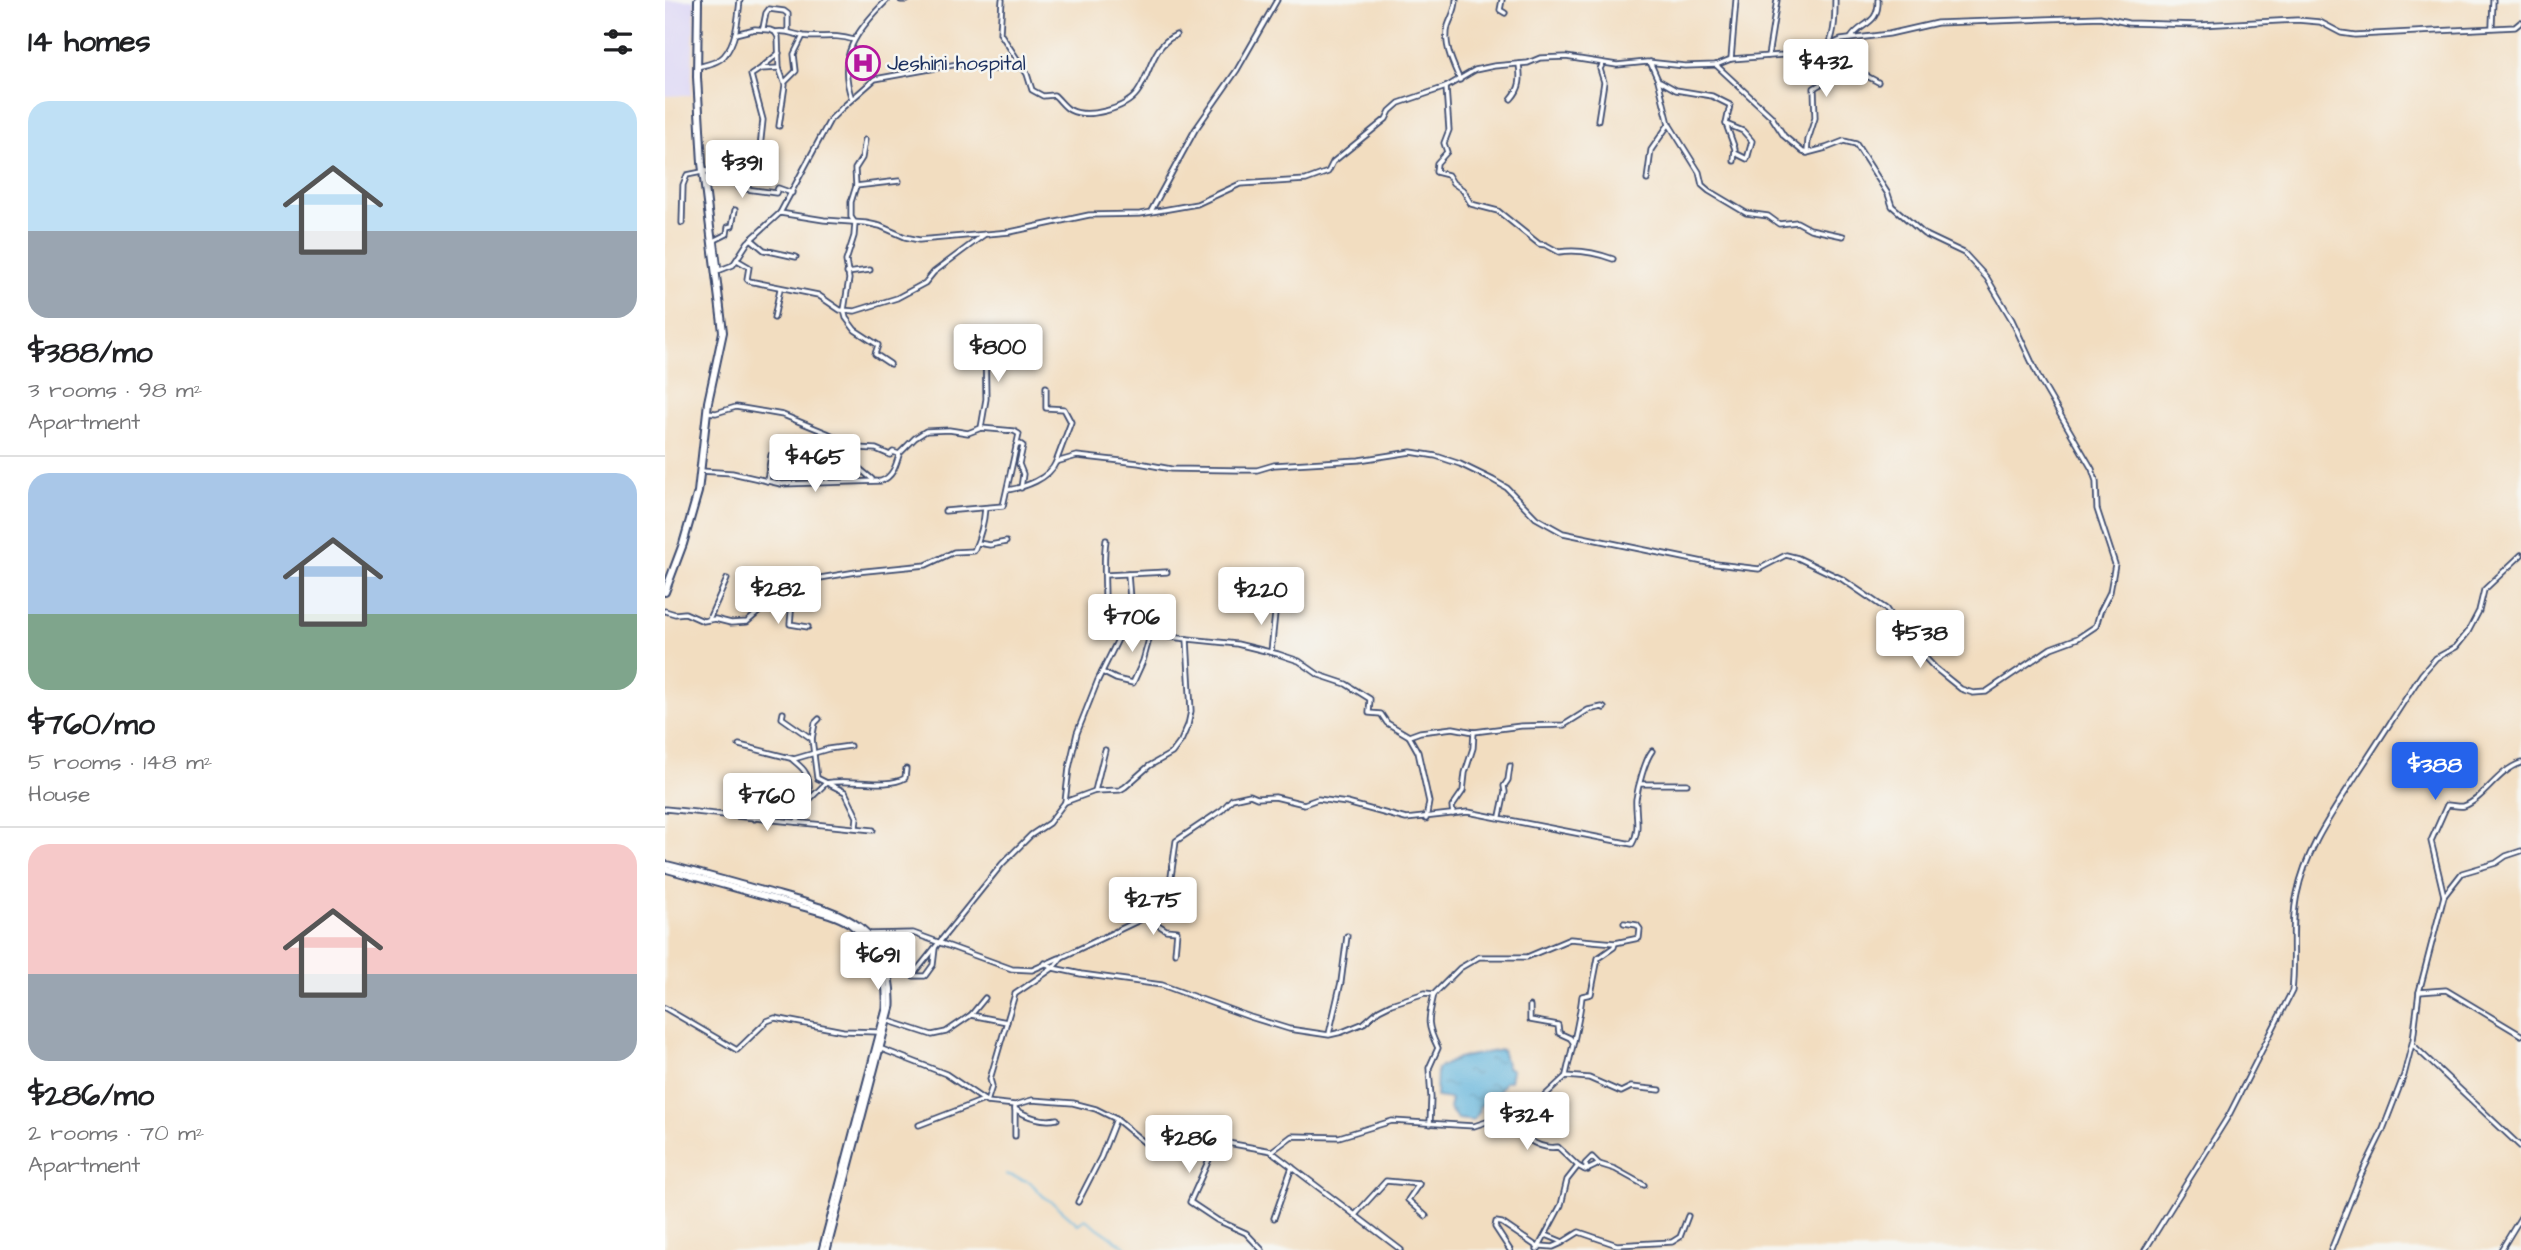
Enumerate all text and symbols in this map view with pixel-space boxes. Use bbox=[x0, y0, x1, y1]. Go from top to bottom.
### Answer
text: 14 homes bbox=[28, 21, 151, 63]
icon: filters bbox=[599, 23, 637, 61]
pin: $432 bbox=[1785, 40, 1867, 99]
hospital icon: Jeshini hospital bbox=[844, 44, 882, 82]
text: $432 bbox=[1799, 46, 1853, 78]
place label: Jeshini hospital bbox=[887, 49, 1026, 79]
pin: $391 bbox=[701, 140, 783, 200]
icon: home bbox=[270, 147, 396, 273]
text: $391 bbox=[722, 147, 762, 179]
pin: $800 bbox=[957, 324, 1039, 384]
text: $800 bbox=[970, 331, 1026, 363]
text: $388/mo bbox=[28, 332, 153, 374]
text: 3 rooms · 98 m² bbox=[28, 374, 202, 406]
text: Apartment bbox=[28, 406, 140, 438]
pin: $465 bbox=[774, 434, 856, 494]
text: $465 bbox=[785, 441, 845, 473]
icon: home bbox=[270, 519, 396, 645]
pin: $282 bbox=[737, 566, 819, 626]
pin: $220 bbox=[1220, 568, 1302, 627]
text: $282 bbox=[751, 573, 805, 605]
text: $220 bbox=[1234, 574, 1288, 606]
pin: $706 bbox=[1091, 594, 1173, 654]
text: $706 bbox=[1104, 601, 1160, 633]
pin: $538 bbox=[1879, 610, 1961, 670]
text: $538 bbox=[1892, 617, 1948, 649]
text: $760/mo bbox=[28, 704, 155, 746]
pin: $388 bbox=[2394, 742, 2476, 802]
text: 5 rooms · 148 m² bbox=[28, 746, 212, 778]
text: $388 bbox=[2408, 749, 2462, 781]
pin: $760 bbox=[726, 774, 808, 833]
text: House bbox=[28, 778, 91, 810]
text: $760 bbox=[739, 780, 795, 812]
pin: $275 bbox=[1112, 878, 1194, 937]
text: $275 bbox=[1125, 884, 1181, 916]
icon: home bbox=[270, 890, 396, 1016]
pin: $691 bbox=[837, 932, 919, 992]
text: $691 bbox=[856, 939, 900, 971]
text: $286/mo bbox=[28, 1075, 154, 1117]
pin: $324 bbox=[1486, 1092, 1568, 1152]
text: $324 bbox=[1500, 1099, 1554, 1131]
pin: $286 bbox=[1148, 1116, 1230, 1175]
text: 2 rooms · 70 m² bbox=[28, 1117, 204, 1149]
text: $286 bbox=[1161, 1122, 1217, 1154]
text: Apartment bbox=[28, 1149, 140, 1181]

